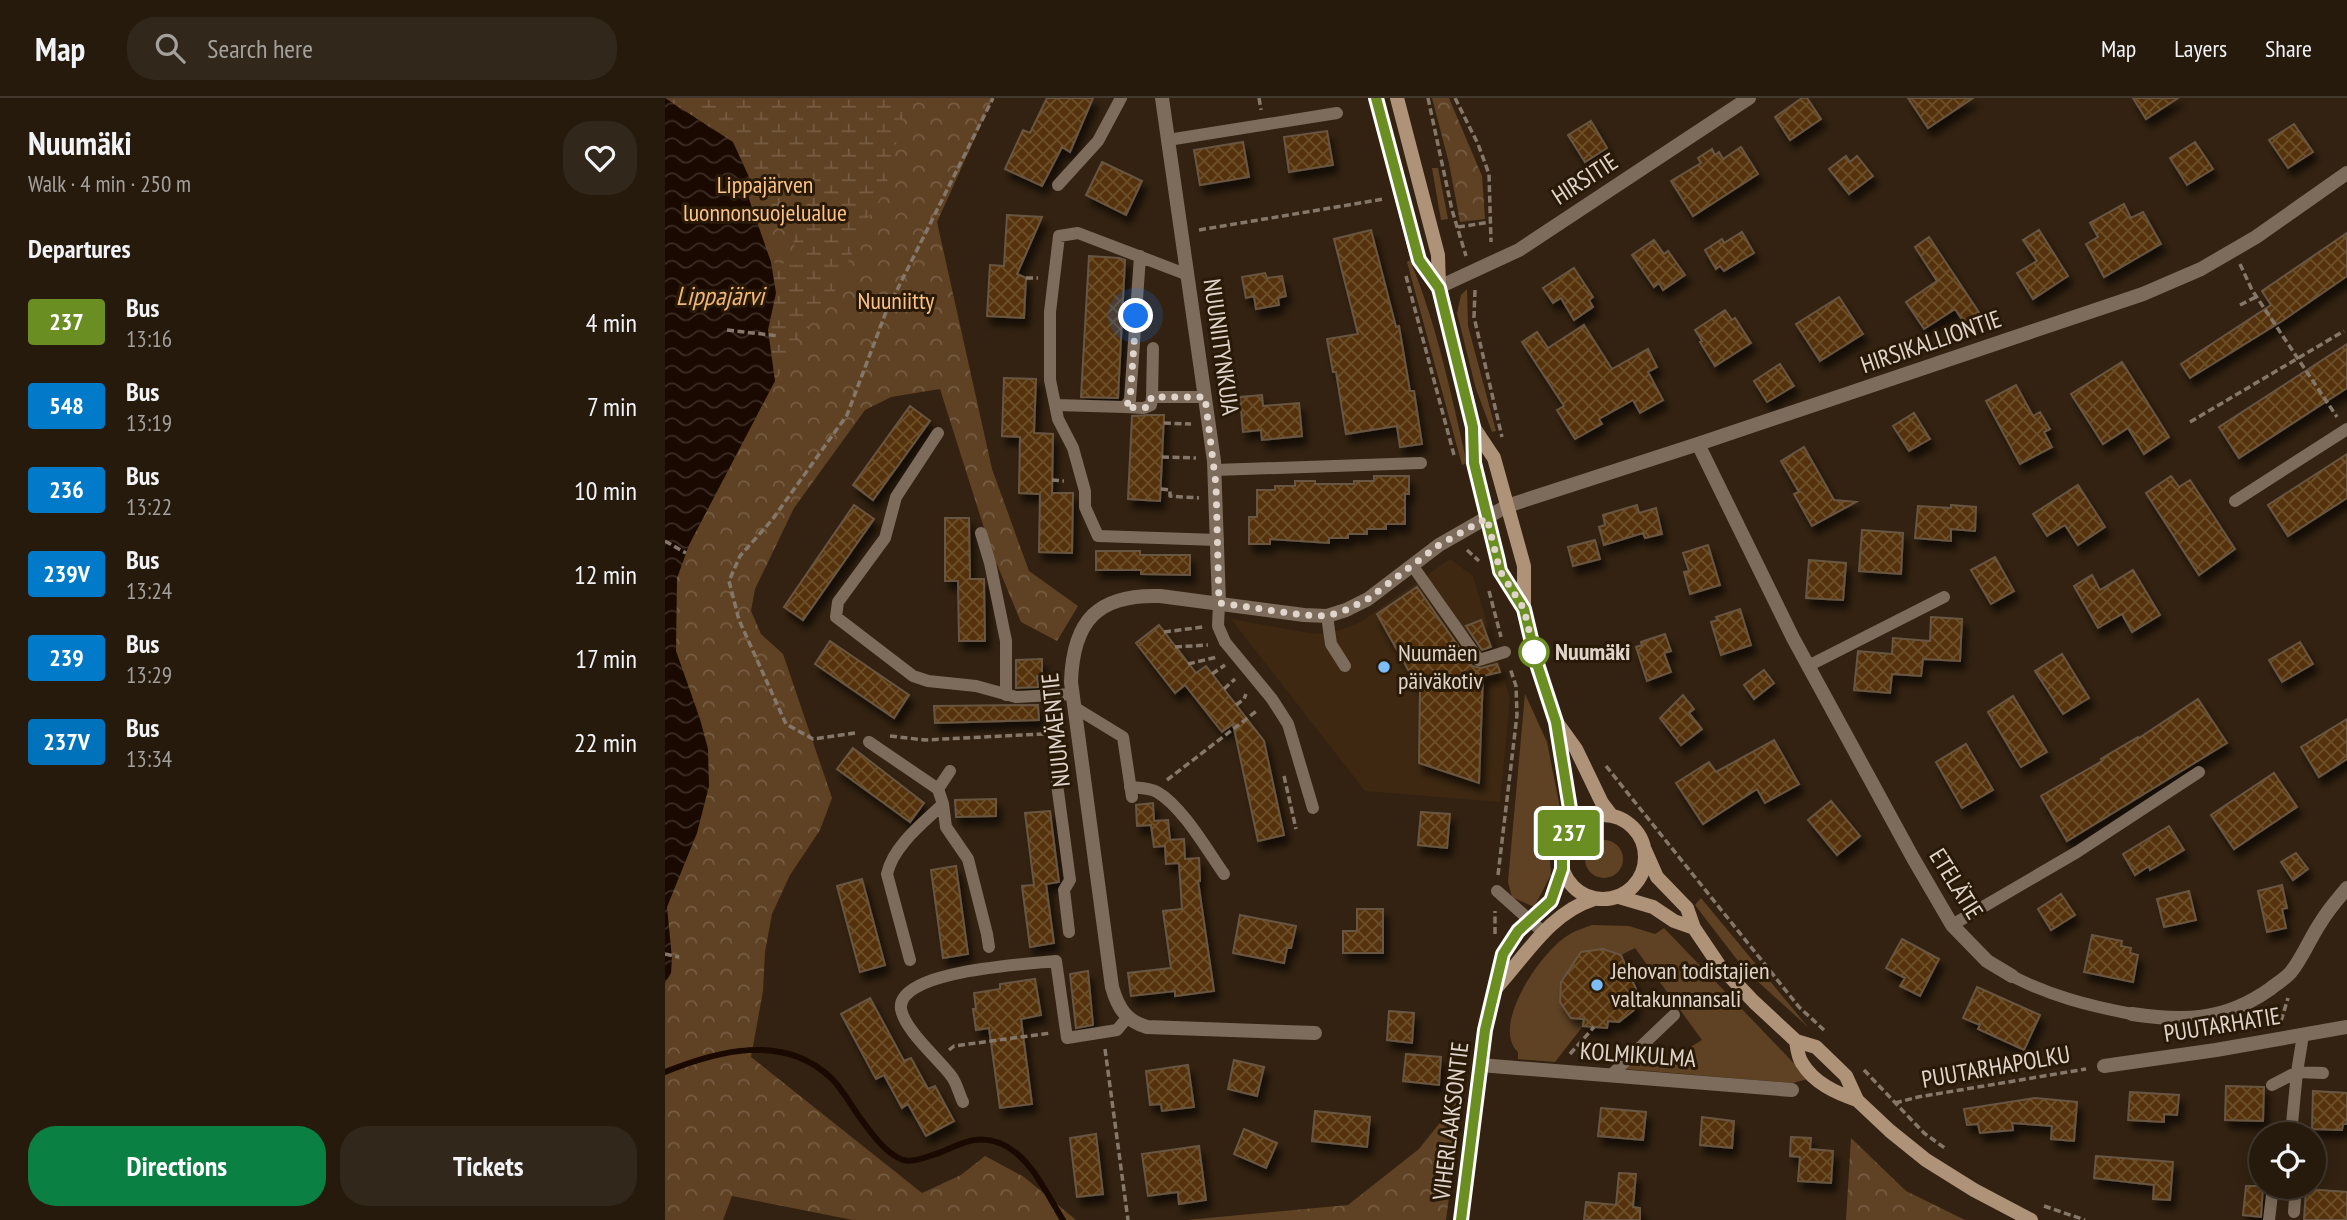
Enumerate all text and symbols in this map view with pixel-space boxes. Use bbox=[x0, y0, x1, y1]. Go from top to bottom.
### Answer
search box bbox=[127, 17, 617, 80]
text: Map bbox=[35, 27, 85, 70]
icon: search bbox=[151, 29, 189, 67]
text: Search here bbox=[207, 32, 313, 65]
text: Map bbox=[2101, 33, 2136, 64]
text: Layers bbox=[2174, 33, 2227, 64]
text: Share bbox=[2265, 33, 2312, 64]
text: Nuumäki bbox=[28, 121, 132, 164]
button: heart bbox=[563, 121, 637, 195]
street label: HIRSITIE bbox=[1546, 146, 1624, 211]
text: Walk · 4 min · 250 m bbox=[28, 169, 191, 198]
park label: Lippajärven luonnonsuojelualue bbox=[683, 169, 847, 228]
text: Departures bbox=[28, 232, 131, 265]
street label: NUUNIITYNKUJA bbox=[1197, 277, 1247, 418]
water label: Lippajärvi bbox=[676, 279, 768, 312]
park label: Nuuniitty bbox=[858, 285, 934, 316]
text: Bus bbox=[126, 291, 159, 324]
your location bbox=[1118, 298, 1153, 333]
street label: HIRSIKALLIONTIE bbox=[1856, 303, 2005, 380]
text: 237 bbox=[49, 306, 84, 337]
text: 4 min bbox=[586, 306, 637, 339]
text: 13:16 bbox=[126, 324, 172, 353]
text: Bus bbox=[126, 375, 159, 408]
text: 548 bbox=[49, 390, 84, 421]
text: 7 min bbox=[587, 390, 637, 423]
text: 13:19 bbox=[126, 408, 172, 437]
text: Bus bbox=[126, 459, 159, 492]
text: 236 bbox=[49, 474, 84, 505]
text: 10 min bbox=[574, 474, 637, 507]
text: 13:22 bbox=[126, 492, 172, 521]
text: Bus bbox=[126, 543, 159, 576]
text: 239V bbox=[43, 558, 90, 589]
text: 12 min bbox=[574, 558, 637, 591]
text: 13:24 bbox=[126, 576, 172, 605]
text: Bus bbox=[126, 627, 159, 660]
place label: Nuumäki bbox=[1555, 636, 1630, 667]
place label: Nuumäen päiväkotiv bbox=[1398, 637, 1483, 696]
marker: Nuumäki bbox=[1519, 637, 1549, 667]
text: 239 bbox=[49, 642, 84, 673]
text: 17 min bbox=[575, 642, 637, 675]
marker: Nuumäen päiväkotiv bbox=[1376, 659, 1392, 675]
text: 13:29 bbox=[126, 660, 172, 689]
street label: NUUMÄENTIE bbox=[1034, 672, 1077, 789]
text: Bus bbox=[126, 711, 159, 744]
text: 237V bbox=[43, 726, 90, 757]
text: 22 min bbox=[574, 726, 637, 759]
text: 13:34 bbox=[126, 744, 172, 773]
line badge: 237 bbox=[1529, 810, 1609, 856]
text: 237 bbox=[1552, 817, 1586, 848]
street label: ETELÄTIE bbox=[1923, 842, 1990, 925]
place label: Jehovan todistajien valtakunnansali bbox=[1610, 955, 1769, 1014]
marker: Jehovan todistajien valtakunnansali bbox=[1589, 977, 1605, 993]
street label: PUUTARHATIE bbox=[2161, 1000, 2282, 1049]
street label: KOLMIKULMA bbox=[1579, 1035, 1698, 1074]
street label: PUUTARHAPOLKU bbox=[1919, 1038, 2073, 1095]
street label: VIHERLAAKSONTIE bbox=[1425, 1040, 1476, 1203]
map controls bbox=[2249, 1122, 2326, 1199]
button: locate bbox=[2249, 1122, 2326, 1199]
button: Directions bbox=[28, 1126, 326, 1206]
button: Tickets bbox=[340, 1126, 637, 1206]

